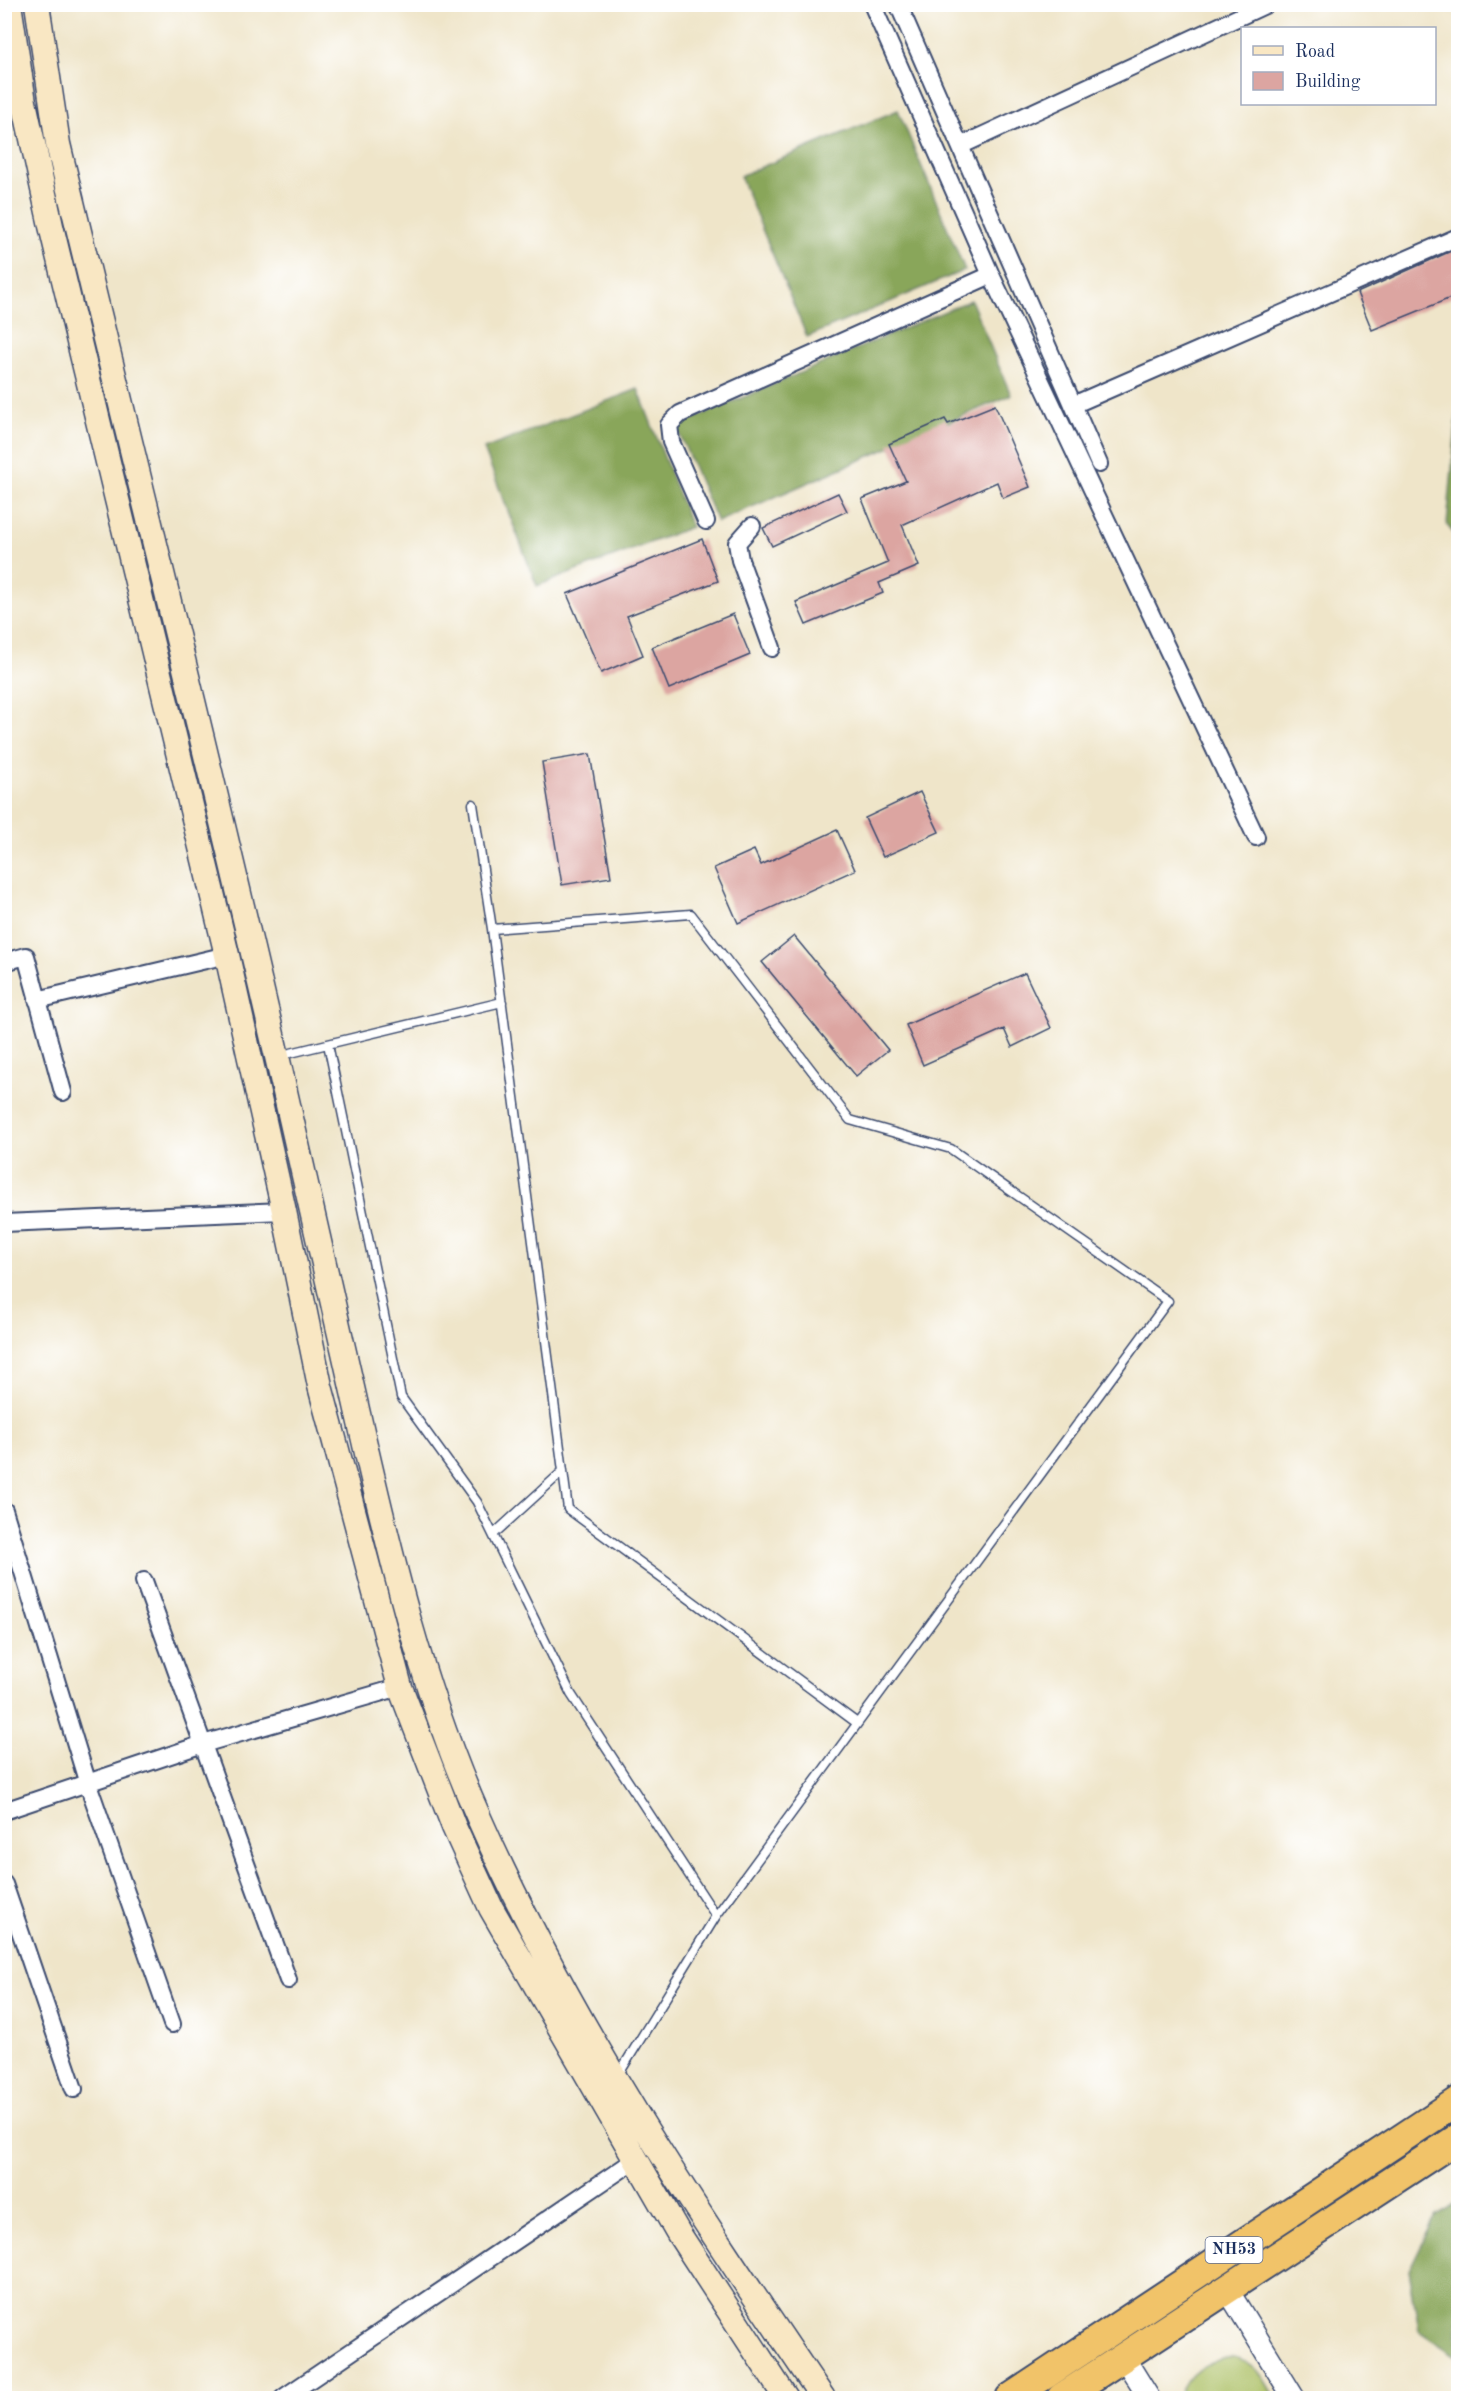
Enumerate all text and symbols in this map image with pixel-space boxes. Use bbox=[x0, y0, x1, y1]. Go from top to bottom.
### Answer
legend bbox=[1241, 27, 1436, 105]
text: Road bbox=[1295, 43, 1335, 61]
text: Building bbox=[1295, 73, 1361, 91]
road number: NH53 bbox=[1206, 2237, 1262, 2263]

